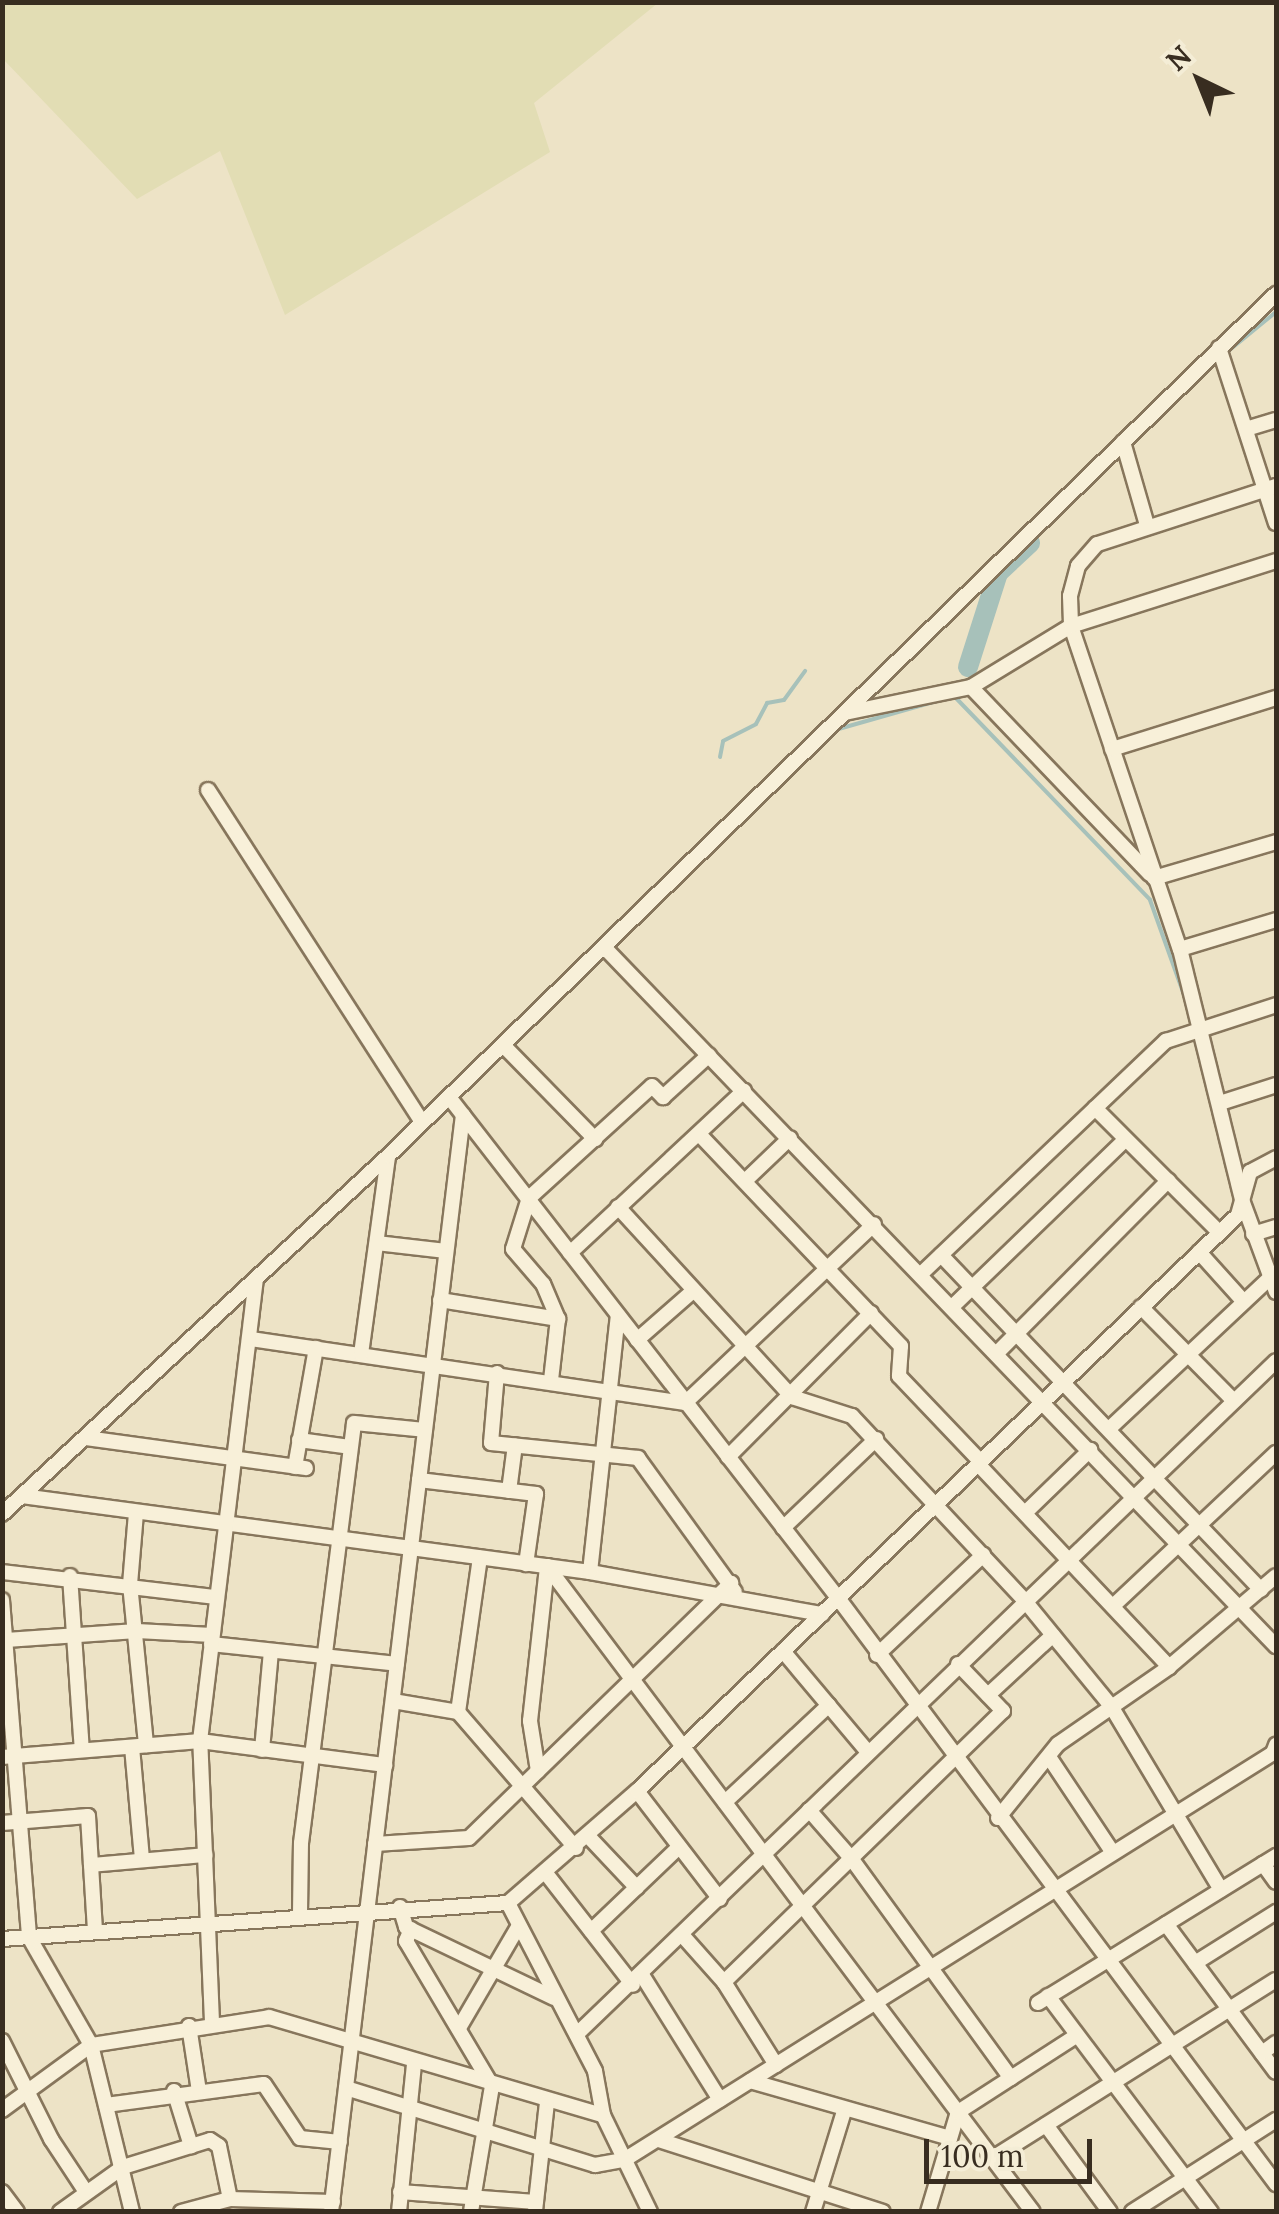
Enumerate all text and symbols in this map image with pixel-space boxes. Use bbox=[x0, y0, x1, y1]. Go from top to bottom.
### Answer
north arrow bbox=[1149, 30, 1249, 130]
text: N bbox=[1158, 38, 1199, 79]
scale bar bbox=[929, 2119, 1096, 2181]
text: 100 m bbox=[941, 2137, 1024, 2175]

